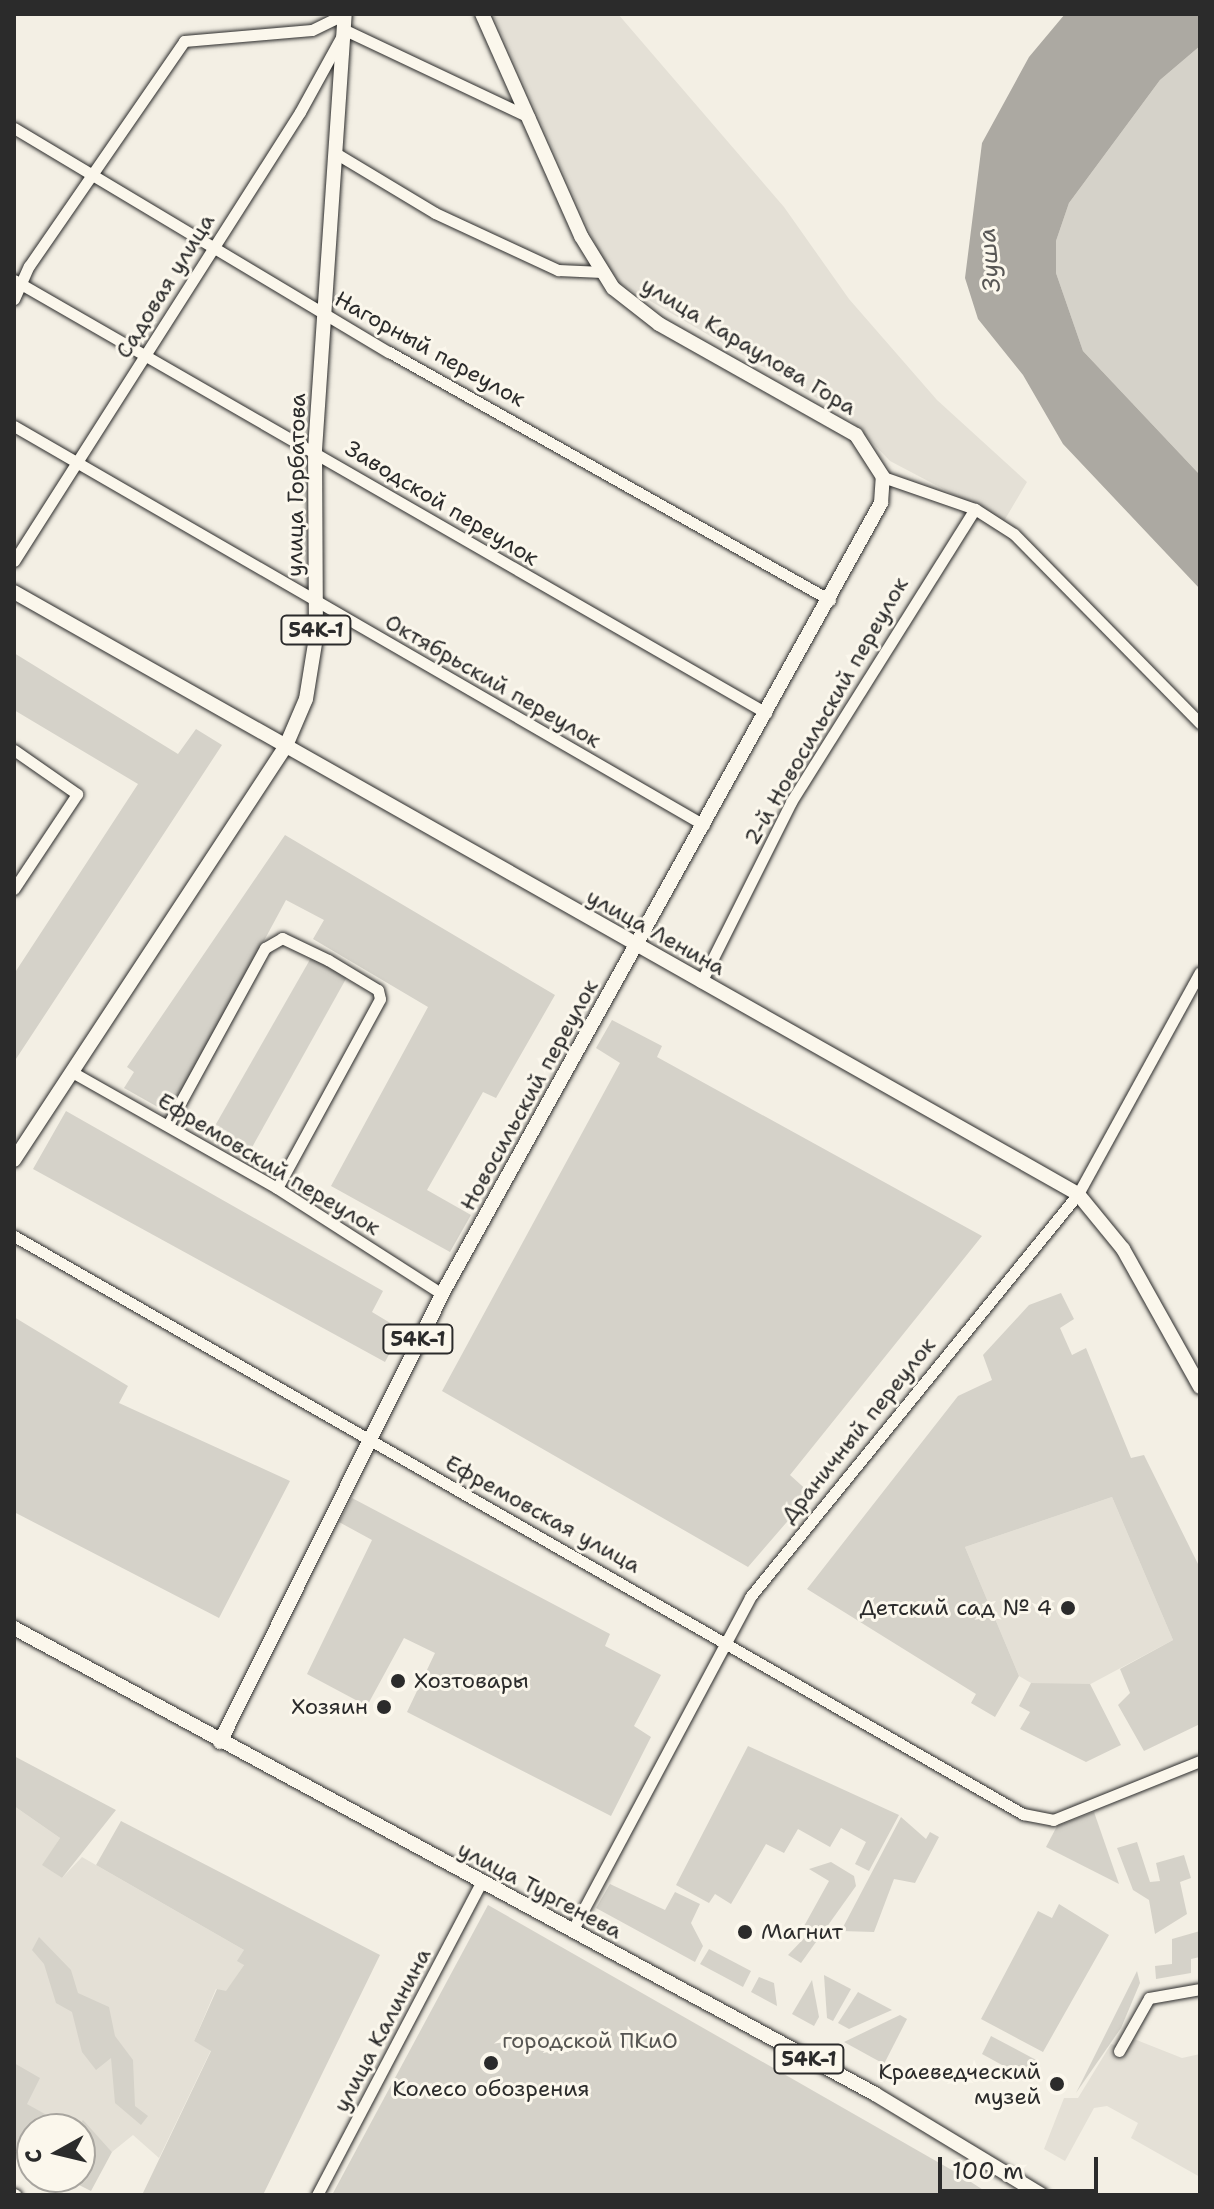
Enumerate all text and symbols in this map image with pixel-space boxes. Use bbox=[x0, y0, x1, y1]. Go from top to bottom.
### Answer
street label: Садовая улица bbox=[110, 209, 220, 363]
water label: Зуша bbox=[973, 227, 1007, 293]
street label: улица Караулова Гора bbox=[637, 271, 861, 421]
street label: Нагорный переулок bbox=[330, 286, 530, 412]
street label: улица Горбатова bbox=[281, 393, 311, 577]
street label: Заводской переулок bbox=[341, 435, 543, 571]
street label: 2-й Новосильский переулок bbox=[738, 572, 914, 850]
street label: Октябрьский переулок bbox=[380, 608, 606, 754]
road number: 54К-1 bbox=[280, 614, 352, 646]
street label: улица Ленина bbox=[582, 883, 730, 981]
street label: Новосильский переулок bbox=[454, 975, 604, 1215]
street label: Ефремовский переулок bbox=[153, 1087, 385, 1241]
road number: 54К-1 bbox=[382, 1323, 454, 1355]
street label: Драничный переулок bbox=[775, 1332, 941, 1528]
street label: Ефремовская улица bbox=[441, 1449, 645, 1579]
place label: Детский сад № 4 bbox=[859, 1595, 1052, 1621]
marker: Детский сад № 4 bbox=[1059, 1599, 1077, 1617]
place label: Хозтовары bbox=[414, 1668, 529, 1694]
marker: Хозтовары bbox=[389, 1672, 407, 1690]
place label: Хозяин bbox=[291, 1694, 368, 1720]
marker: Хозяин bbox=[375, 1698, 393, 1716]
street label: улица Тургенева bbox=[453, 1836, 627, 1944]
place label: Магнит bbox=[761, 1919, 843, 1945]
marker: Магнит bbox=[736, 1923, 754, 1941]
street label: улица Калинина bbox=[328, 1944, 436, 2116]
park label: городской ПКиО bbox=[502, 2028, 678, 2054]
road number: 54К-1 bbox=[773, 2043, 845, 2075]
marker: Колесо обозрения bbox=[482, 2054, 500, 2072]
place label: Краеведческий музей bbox=[878, 2058, 1041, 2110]
marker: Краеведческий музей bbox=[1048, 2075, 1066, 2093]
place label: Колесо обозрения bbox=[392, 2076, 590, 2102]
north arrow bbox=[16, 2113, 96, 2193]
scale bar bbox=[942, 2141, 1102, 2191]
text: С bbox=[18, 2147, 49, 2165]
text: 100 m bbox=[952, 2155, 1024, 2187]

